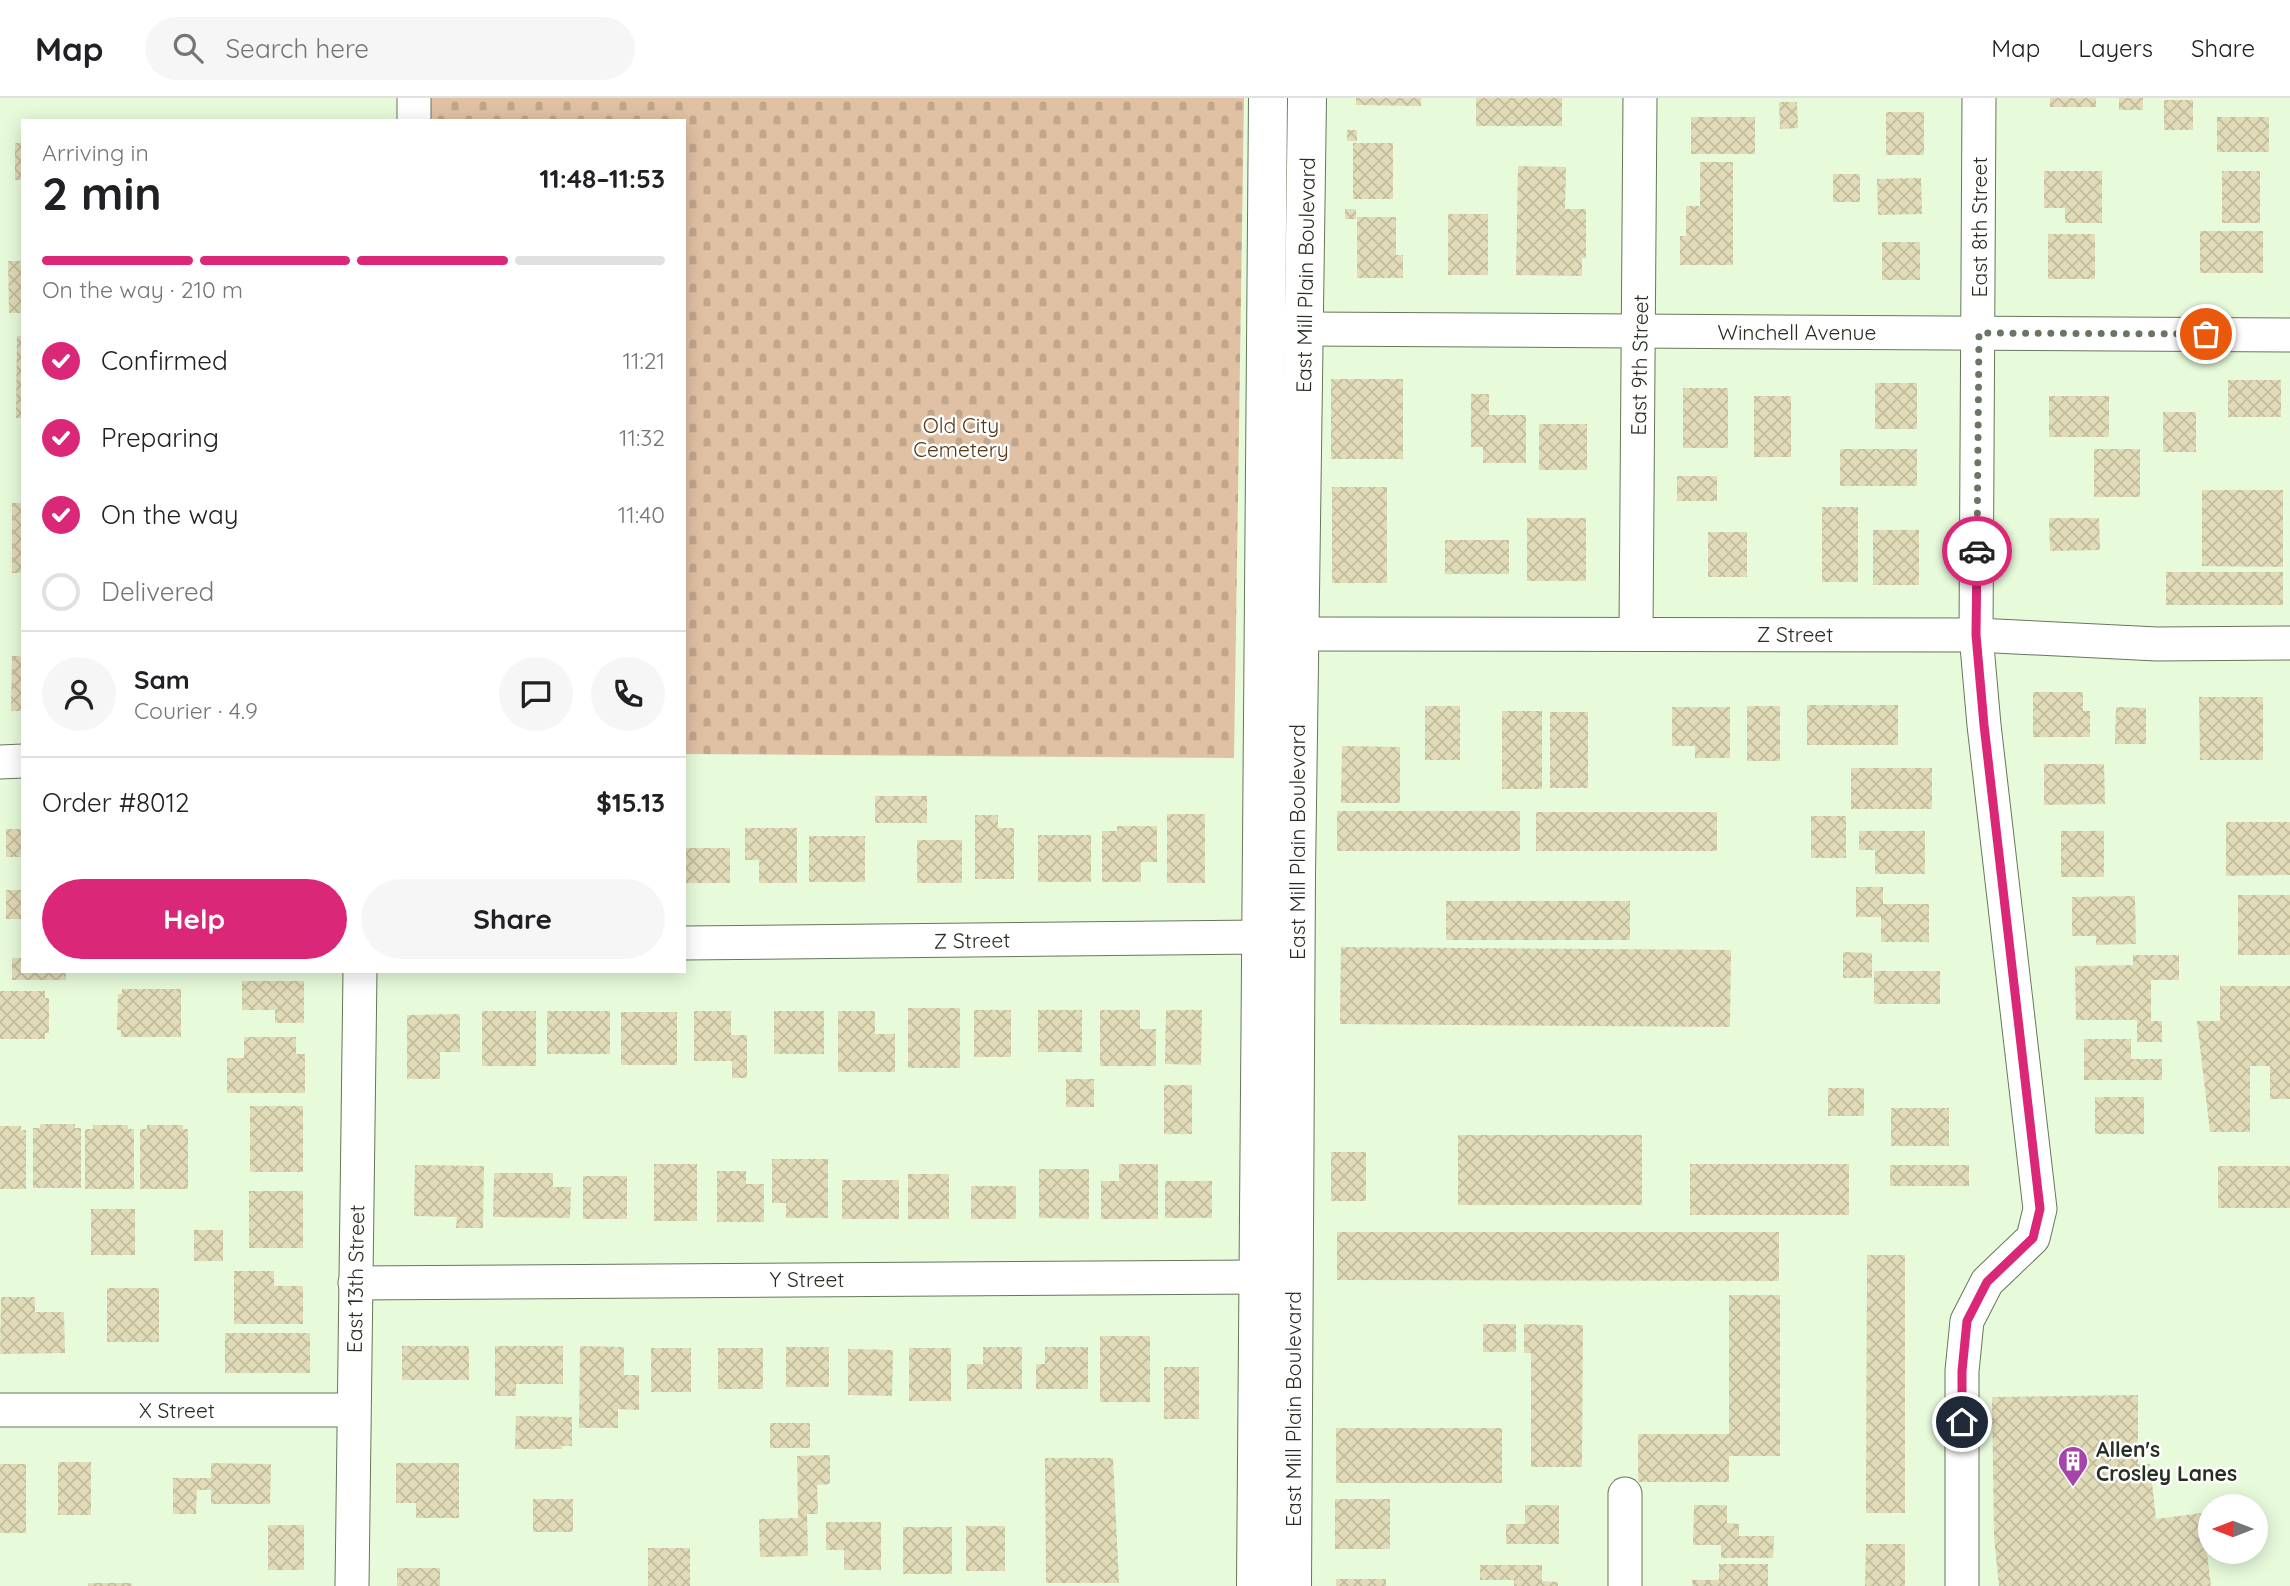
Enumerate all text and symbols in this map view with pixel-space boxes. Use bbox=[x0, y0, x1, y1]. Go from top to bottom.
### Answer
search box bbox=[145, 17, 635, 80]
text: Map bbox=[35, 28, 103, 69]
icon: search bbox=[169, 29, 207, 67]
text: Search here bbox=[225, 32, 369, 65]
text: Map bbox=[1991, 33, 2040, 63]
text: Layers bbox=[2078, 33, 2153, 63]
text: Share bbox=[2191, 33, 2255, 63]
text: Arriving in bbox=[42, 138, 149, 167]
street label: East Mill Plain Boulevard bbox=[1290, 157, 1320, 393]
street label: East 8th Street bbox=[1966, 157, 1992, 297]
text: 11:48–11:53 bbox=[539, 162, 665, 195]
text: 2 min bbox=[42, 164, 162, 222]
text: On the way · 210 m bbox=[42, 275, 243, 304]
street label: East 9th Street bbox=[1625, 294, 1653, 436]
pin bbox=[2176, 304, 2236, 364]
icon: bag bbox=[2187, 315, 2225, 353]
street label: Winchell Avenue bbox=[1718, 319, 1876, 345]
icon: check bbox=[42, 342, 80, 380]
text: Confirmed bbox=[101, 344, 228, 377]
text: 11:21 bbox=[622, 346, 665, 375]
park label: Old City Cemetery bbox=[913, 412, 1009, 462]
icon: check bbox=[42, 419, 80, 457]
text: Preparing bbox=[101, 421, 219, 454]
text: 11:32 bbox=[619, 423, 665, 452]
icon: check bbox=[42, 496, 80, 534]
text: On the way bbox=[101, 498, 239, 531]
text: 11:40 bbox=[618, 500, 665, 529]
courier bbox=[1942, 516, 2012, 586]
icon: car bbox=[1958, 532, 1996, 570]
text: Delivered bbox=[101, 575, 214, 608]
street label: Z Street bbox=[1757, 621, 1833, 647]
button: person bbox=[42, 657, 116, 731]
button: chat bbox=[499, 657, 573, 731]
button: phone bbox=[591, 657, 665, 731]
text: Sam bbox=[134, 663, 190, 696]
text: Courier · 4.9 bbox=[134, 696, 258, 725]
street label: East Mill Plain Boulevard bbox=[1284, 724, 1310, 960]
text: Order #8012 bbox=[42, 786, 189, 819]
text: $15.13 bbox=[596, 786, 665, 819]
button: Help bbox=[42, 879, 347, 959]
button: Share bbox=[361, 879, 665, 959]
street label: Z Street bbox=[933, 926, 1011, 954]
street label: East 13th Street bbox=[341, 1205, 369, 1353]
street label: Y Street bbox=[770, 1266, 844, 1292]
street label: East Mill Plain Boulevard bbox=[1280, 1291, 1306, 1527]
pin bbox=[1932, 1392, 1992, 1452]
street label: X Street bbox=[139, 1397, 215, 1423]
icon: home bbox=[1943, 1403, 1981, 1441]
place label: Allen's Crosley Lanes bbox=[2096, 1436, 2237, 1486]
building icon: Allen's Crosley Lanes bbox=[2056, 1444, 2090, 1488]
north arrow bbox=[2198, 1494, 2268, 1564]
map controls bbox=[2198, 1494, 2268, 1564]

